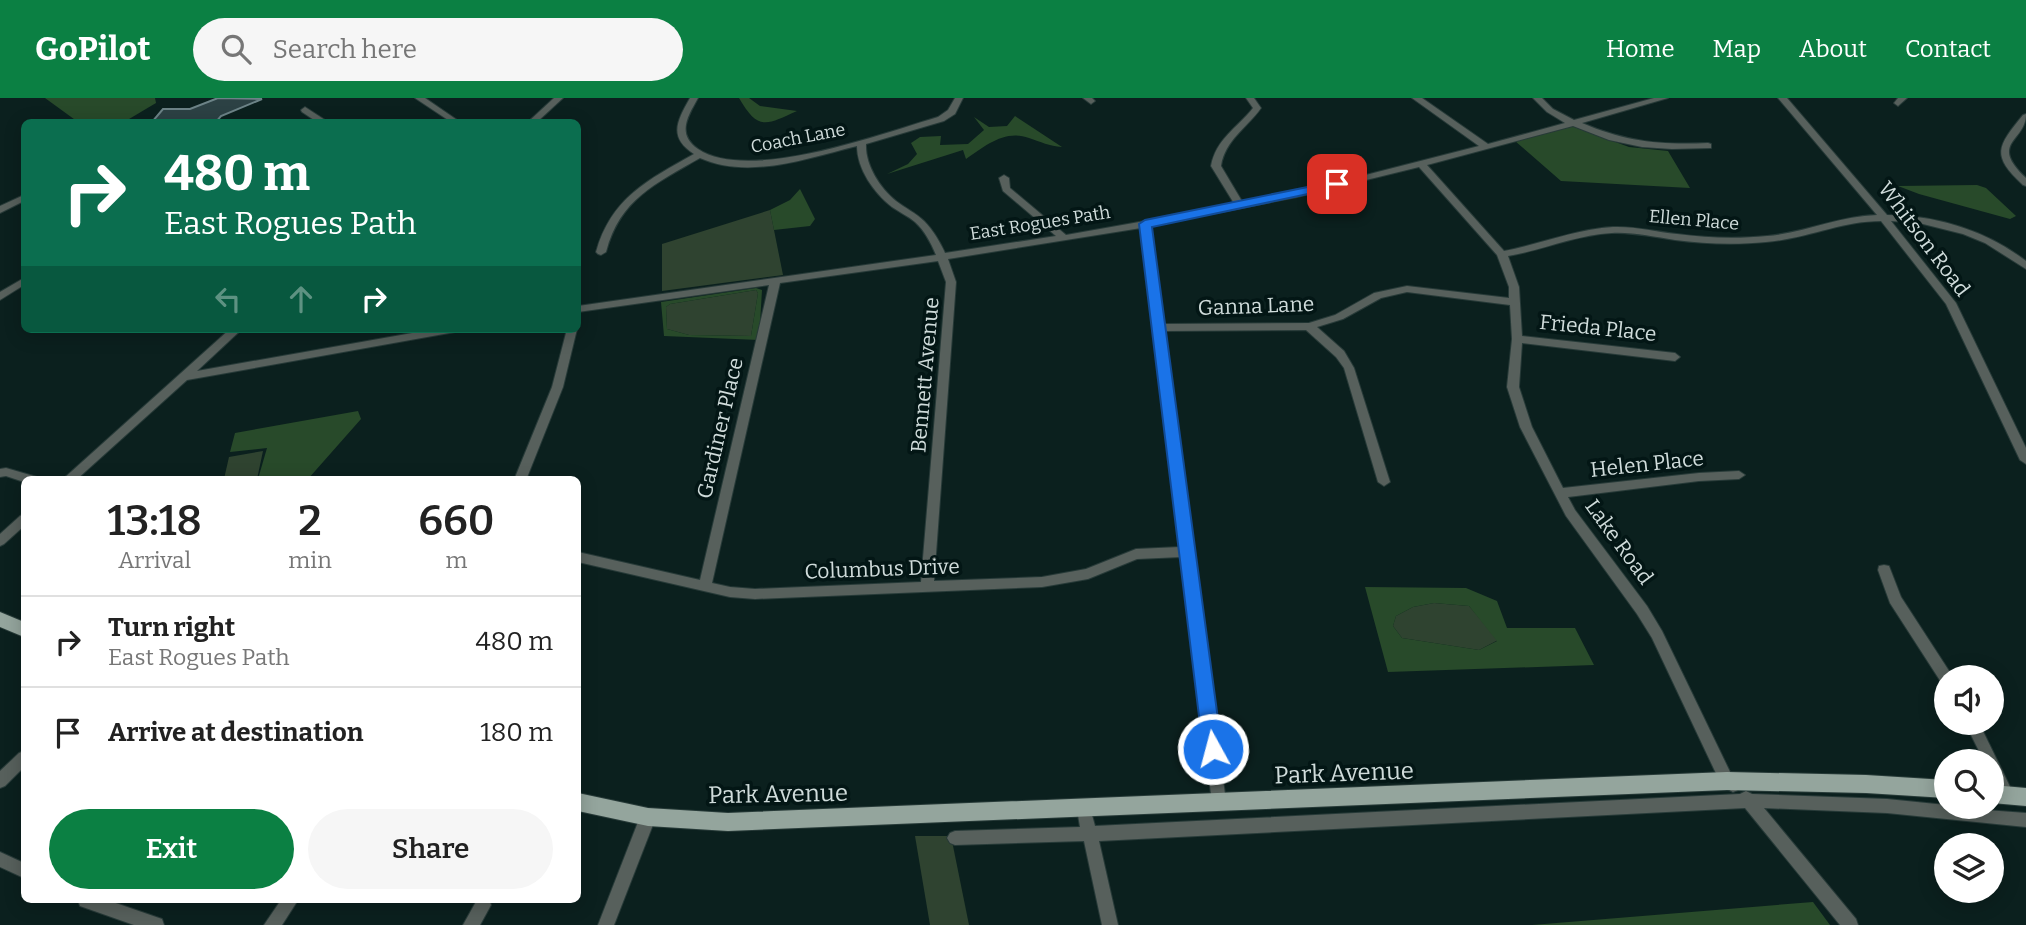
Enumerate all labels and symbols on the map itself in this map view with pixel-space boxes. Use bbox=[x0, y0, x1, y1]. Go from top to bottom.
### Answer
street label: Coach Lane bbox=[749, 118, 847, 158]
pin bbox=[1307, 154, 1367, 214]
street label: Whitson Road bbox=[1872, 176, 1976, 302]
street label: East Rogues Path bbox=[968, 201, 1112, 245]
street label: Ellen Place bbox=[1648, 205, 1740, 235]
street label: Ganna Lane bbox=[1197, 291, 1315, 321]
street label: Bennett Avenue bbox=[905, 296, 945, 454]
street label: Frieda Place bbox=[1538, 309, 1658, 347]
street label: Gardiner Place bbox=[691, 355, 749, 501]
street label: Helen Place bbox=[1589, 445, 1705, 483]
street label: Lake Road bbox=[1579, 494, 1659, 590]
street label: Columbus Drive bbox=[804, 553, 960, 585]
position arrow bbox=[1176, 712, 1250, 786]
street label: Park Avenue bbox=[1274, 757, 1414, 789]
street label: Park Avenue bbox=[708, 779, 848, 809]

